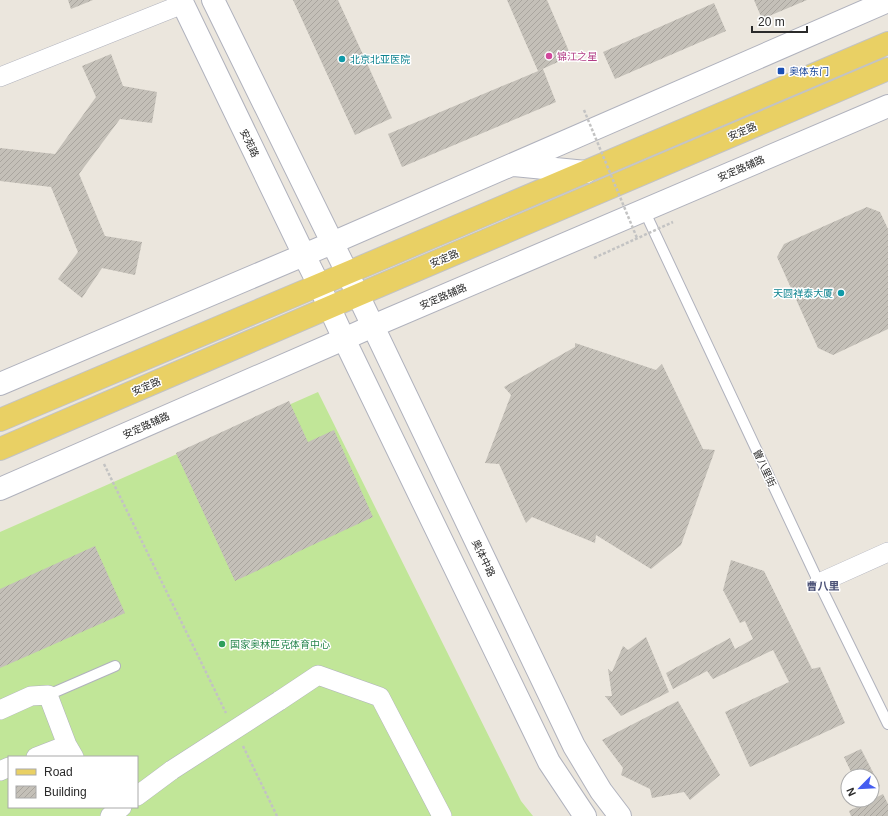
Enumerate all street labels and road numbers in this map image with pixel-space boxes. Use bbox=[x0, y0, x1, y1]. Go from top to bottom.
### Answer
street label: 安定路 bbox=[726, 121, 758, 142]
street label: 安苑路 bbox=[238, 127, 261, 159]
street label: 安定路辅路 bbox=[716, 154, 766, 183]
street label: 安定路 bbox=[428, 248, 460, 269]
street label: 安定路辅路 bbox=[418, 282, 468, 311]
street label: 安定路 bbox=[130, 376, 162, 397]
street label: 安定路辅路 bbox=[121, 410, 171, 441]
street label: 曹八里街 bbox=[751, 448, 778, 489]
street label: 奥体中路 bbox=[470, 538, 497, 579]

